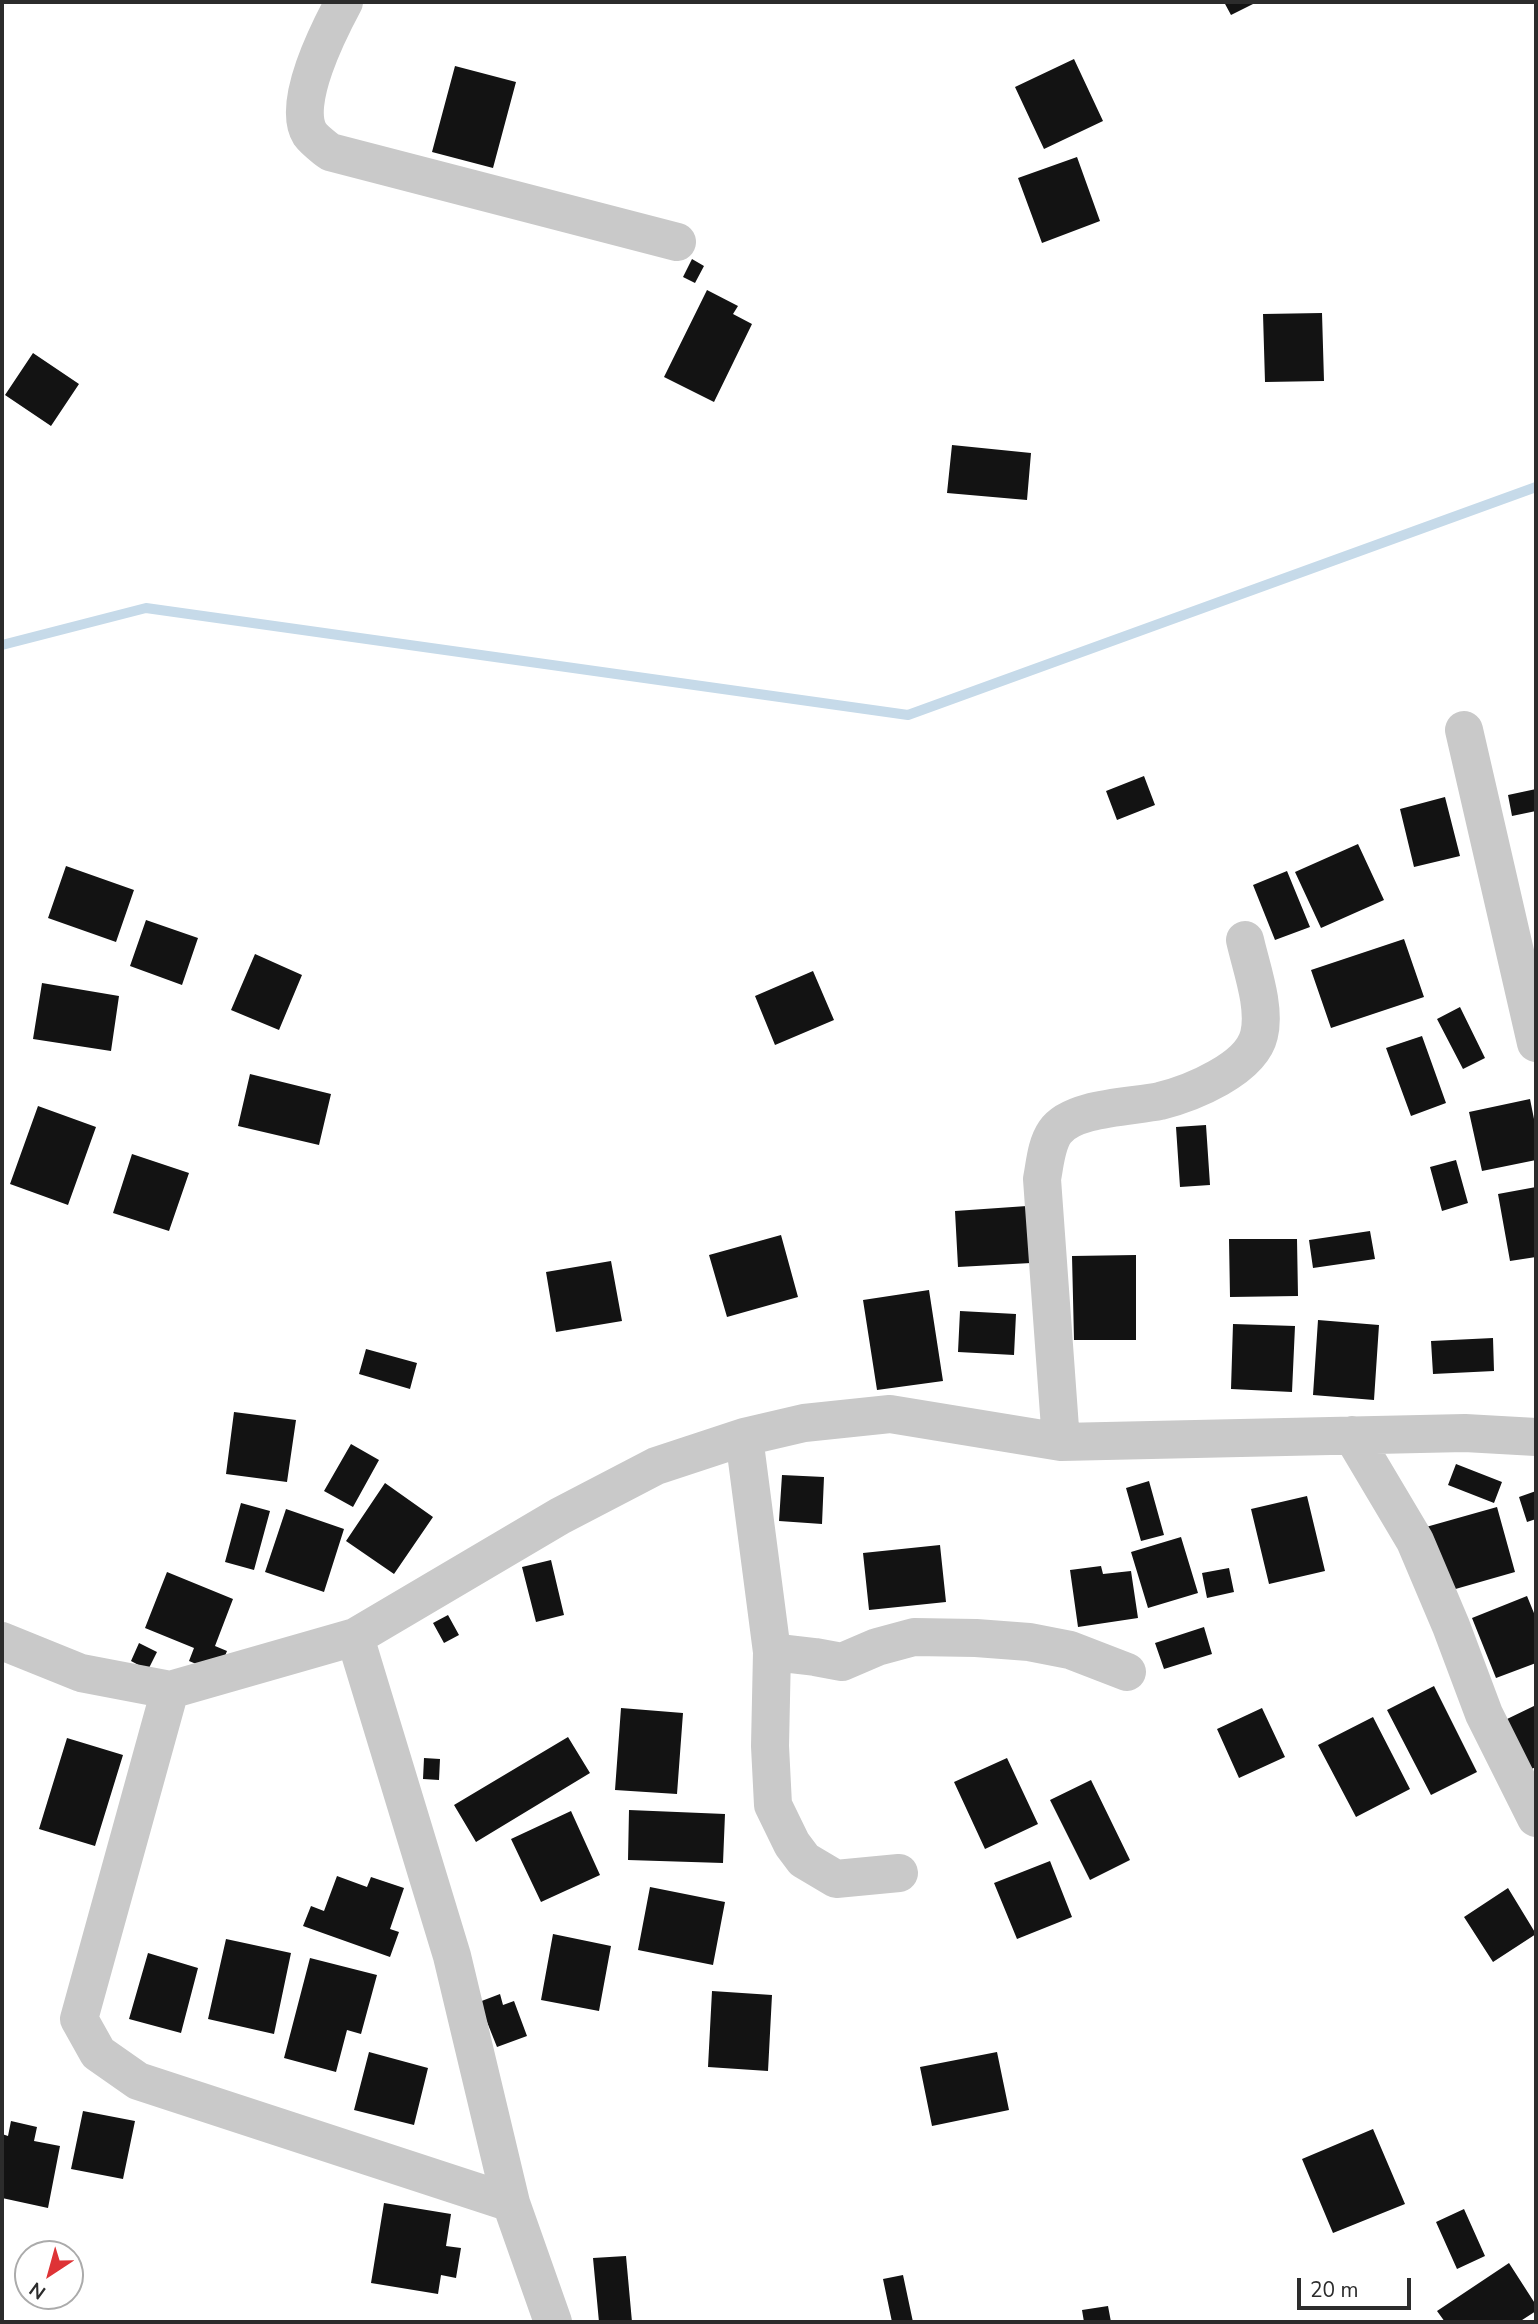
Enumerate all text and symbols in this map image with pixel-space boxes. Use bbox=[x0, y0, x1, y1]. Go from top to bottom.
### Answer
north arrow bbox=[14, 2240, 84, 2310]
scale bar bbox=[1300, 2264, 1414, 2308]
text: N bbox=[24, 2276, 51, 2305]
text: 20 m bbox=[1310, 2276, 1359, 2304]

